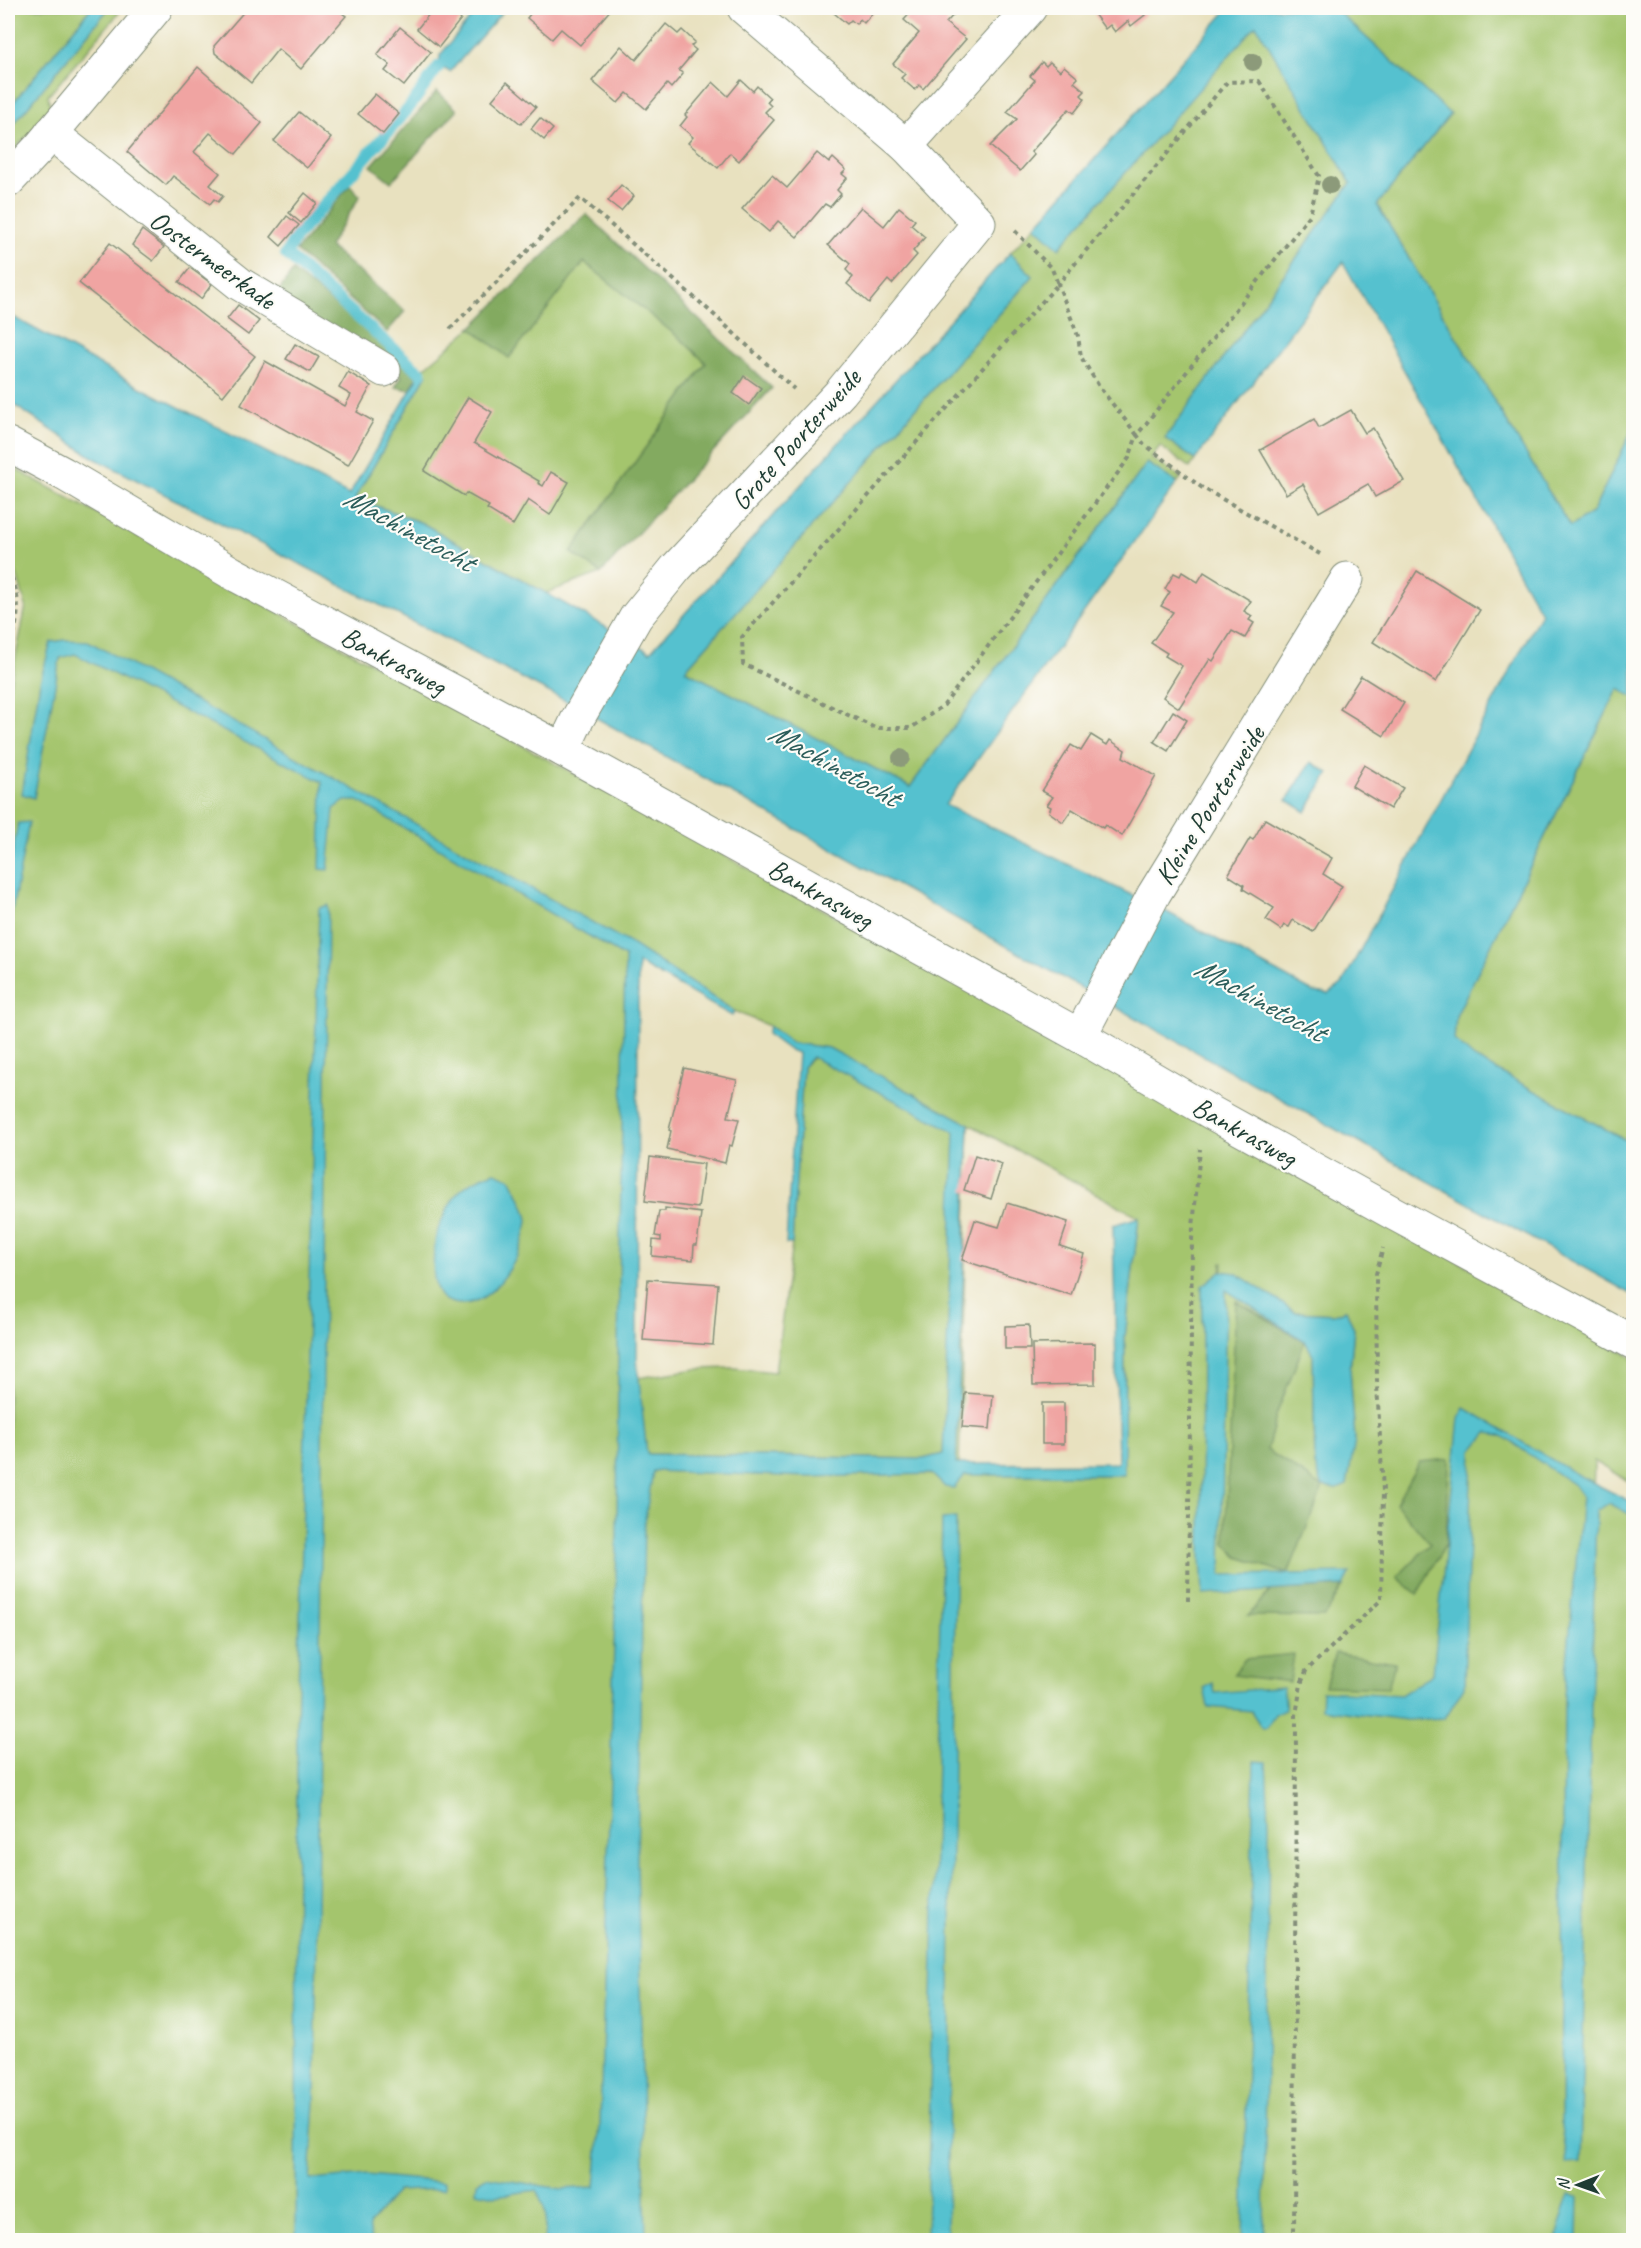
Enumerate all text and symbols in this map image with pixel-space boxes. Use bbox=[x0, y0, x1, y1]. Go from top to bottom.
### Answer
street label: Oostermeerkade bbox=[143, 202, 284, 318]
street label: Grote Poorterweide bbox=[723, 360, 869, 517]
water label: Machinetocht bbox=[337, 478, 486, 583]
street label: Bankrasweg bbox=[335, 618, 454, 704]
water label: Machinetocht bbox=[762, 713, 911, 818]
street label: Kleine Poorterweide bbox=[1147, 718, 1273, 891]
street label: Bankrasweg bbox=[762, 850, 881, 937]
water label: Machinetocht bbox=[1188, 948, 1337, 1053]
street label: Bankrasweg bbox=[1186, 1088, 1305, 1175]
north arrow bbox=[1548, 2155, 1608, 2215]
text: N bbox=[1554, 2177, 1574, 2190]

